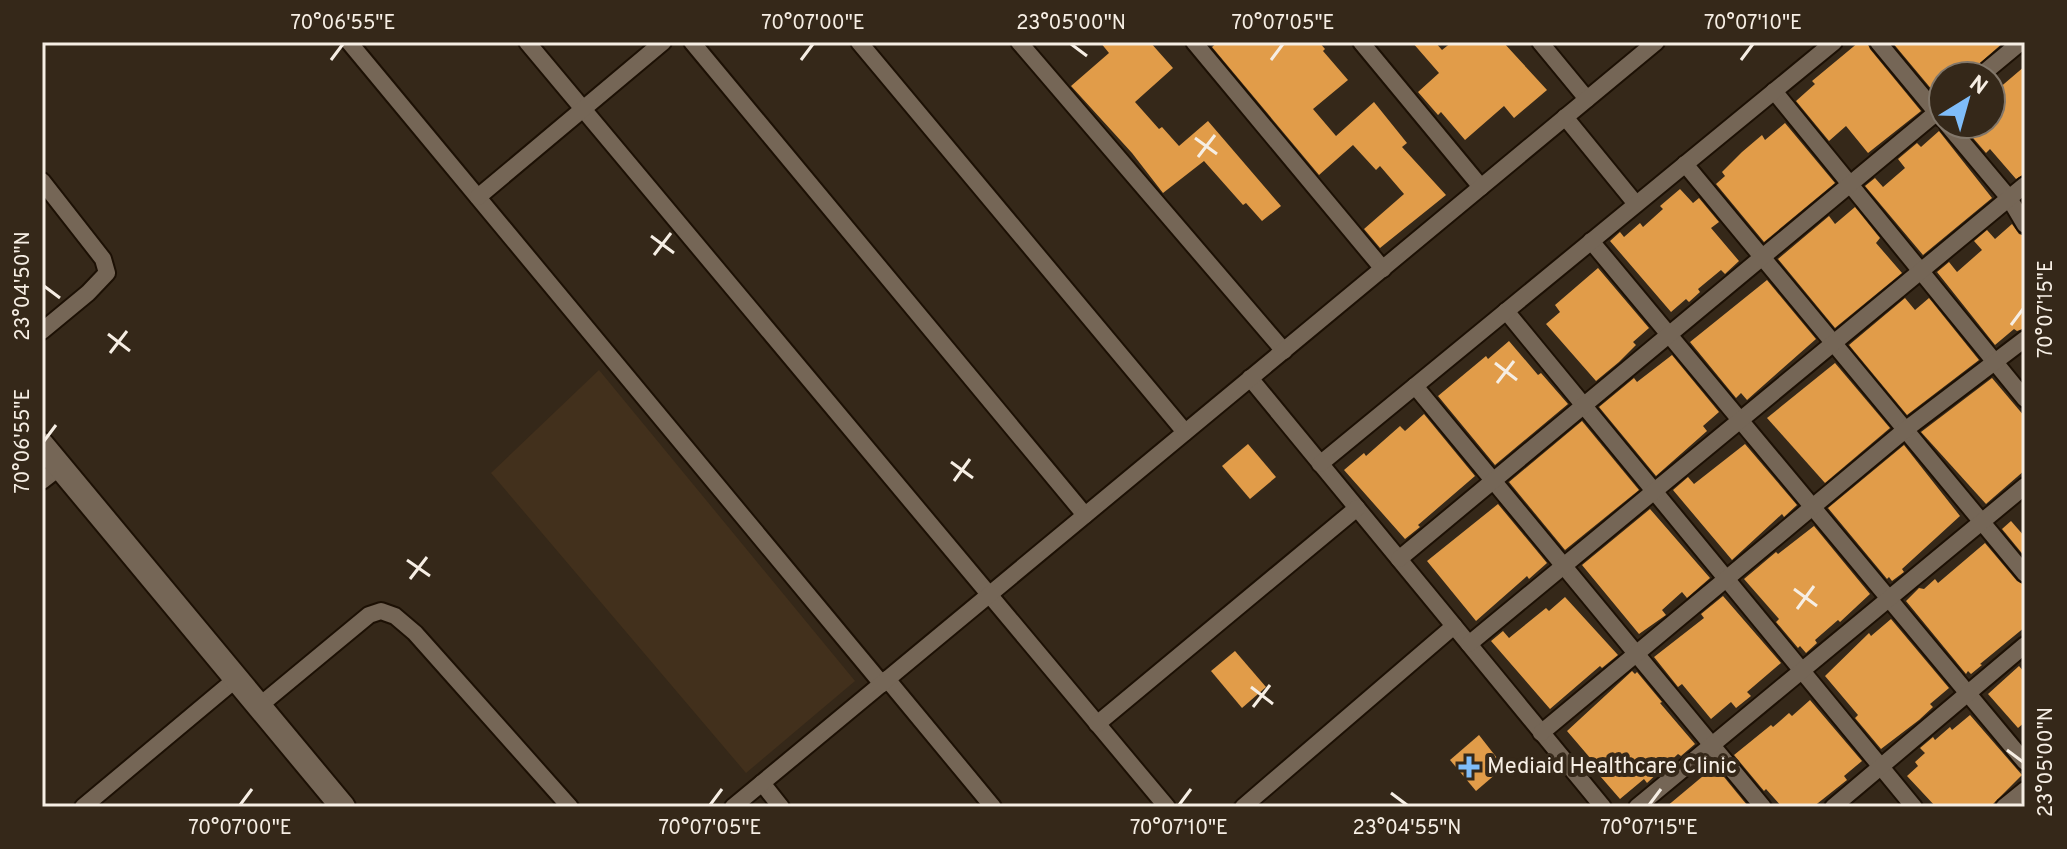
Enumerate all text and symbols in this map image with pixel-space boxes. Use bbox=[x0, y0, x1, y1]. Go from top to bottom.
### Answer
text: 70°06'55"E bbox=[291, 11, 395, 37]
text: 70°07'00"E bbox=[761, 11, 865, 37]
text: 23°05'00"N bbox=[1016, 11, 1126, 37]
text: 70°07'05"E bbox=[1231, 11, 1335, 37]
text: 70°07'10"E bbox=[1704, 11, 1802, 37]
north arrow bbox=[1927, 60, 2007, 140]
text: N bbox=[1963, 70, 1992, 102]
text: 23°04'50"N bbox=[11, 231, 37, 341]
text: 70°07'15"E bbox=[2034, 260, 2060, 358]
text: 70°06'55"E bbox=[11, 389, 37, 493]
text: 23°05'00"N bbox=[2034, 707, 2060, 817]
place label: Mediaid Healthcare Clinic bbox=[1487, 754, 1737, 781]
marker: Mediaid Healthcare Clinic bbox=[1458, 756, 1480, 778]
text: 70°07'00"E bbox=[188, 816, 292, 842]
text: 70°07'05"E bbox=[658, 816, 762, 842]
text: 70°07'10"E bbox=[1130, 816, 1228, 842]
text: 23°04'55"N bbox=[1352, 816, 1462, 842]
text: 70°07'15"E bbox=[1600, 816, 1698, 842]

